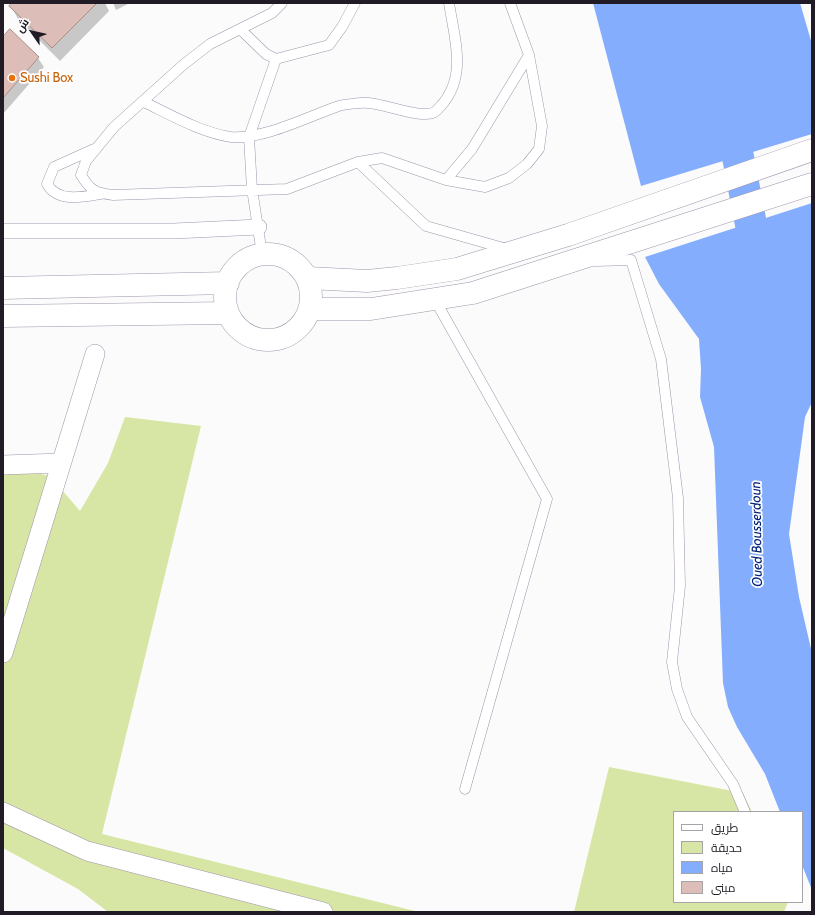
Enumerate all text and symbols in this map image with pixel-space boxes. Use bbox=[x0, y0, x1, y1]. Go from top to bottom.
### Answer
north arrow bbox=[12, 12, 52, 52]
text: ش bbox=[12, 16, 32, 35]
place label: Sushi Box bbox=[20, 70, 73, 86]
marker: Sushi Box bbox=[7, 73, 17, 83]
water label: Oued Bousserdoun bbox=[748, 481, 766, 587]
legend bbox=[673, 811, 803, 903]
text: طريق bbox=[711, 820, 738, 835]
text: حديقة bbox=[711, 840, 742, 855]
text: مياه bbox=[711, 860, 733, 875]
text: مبنى bbox=[711, 880, 736, 895]

